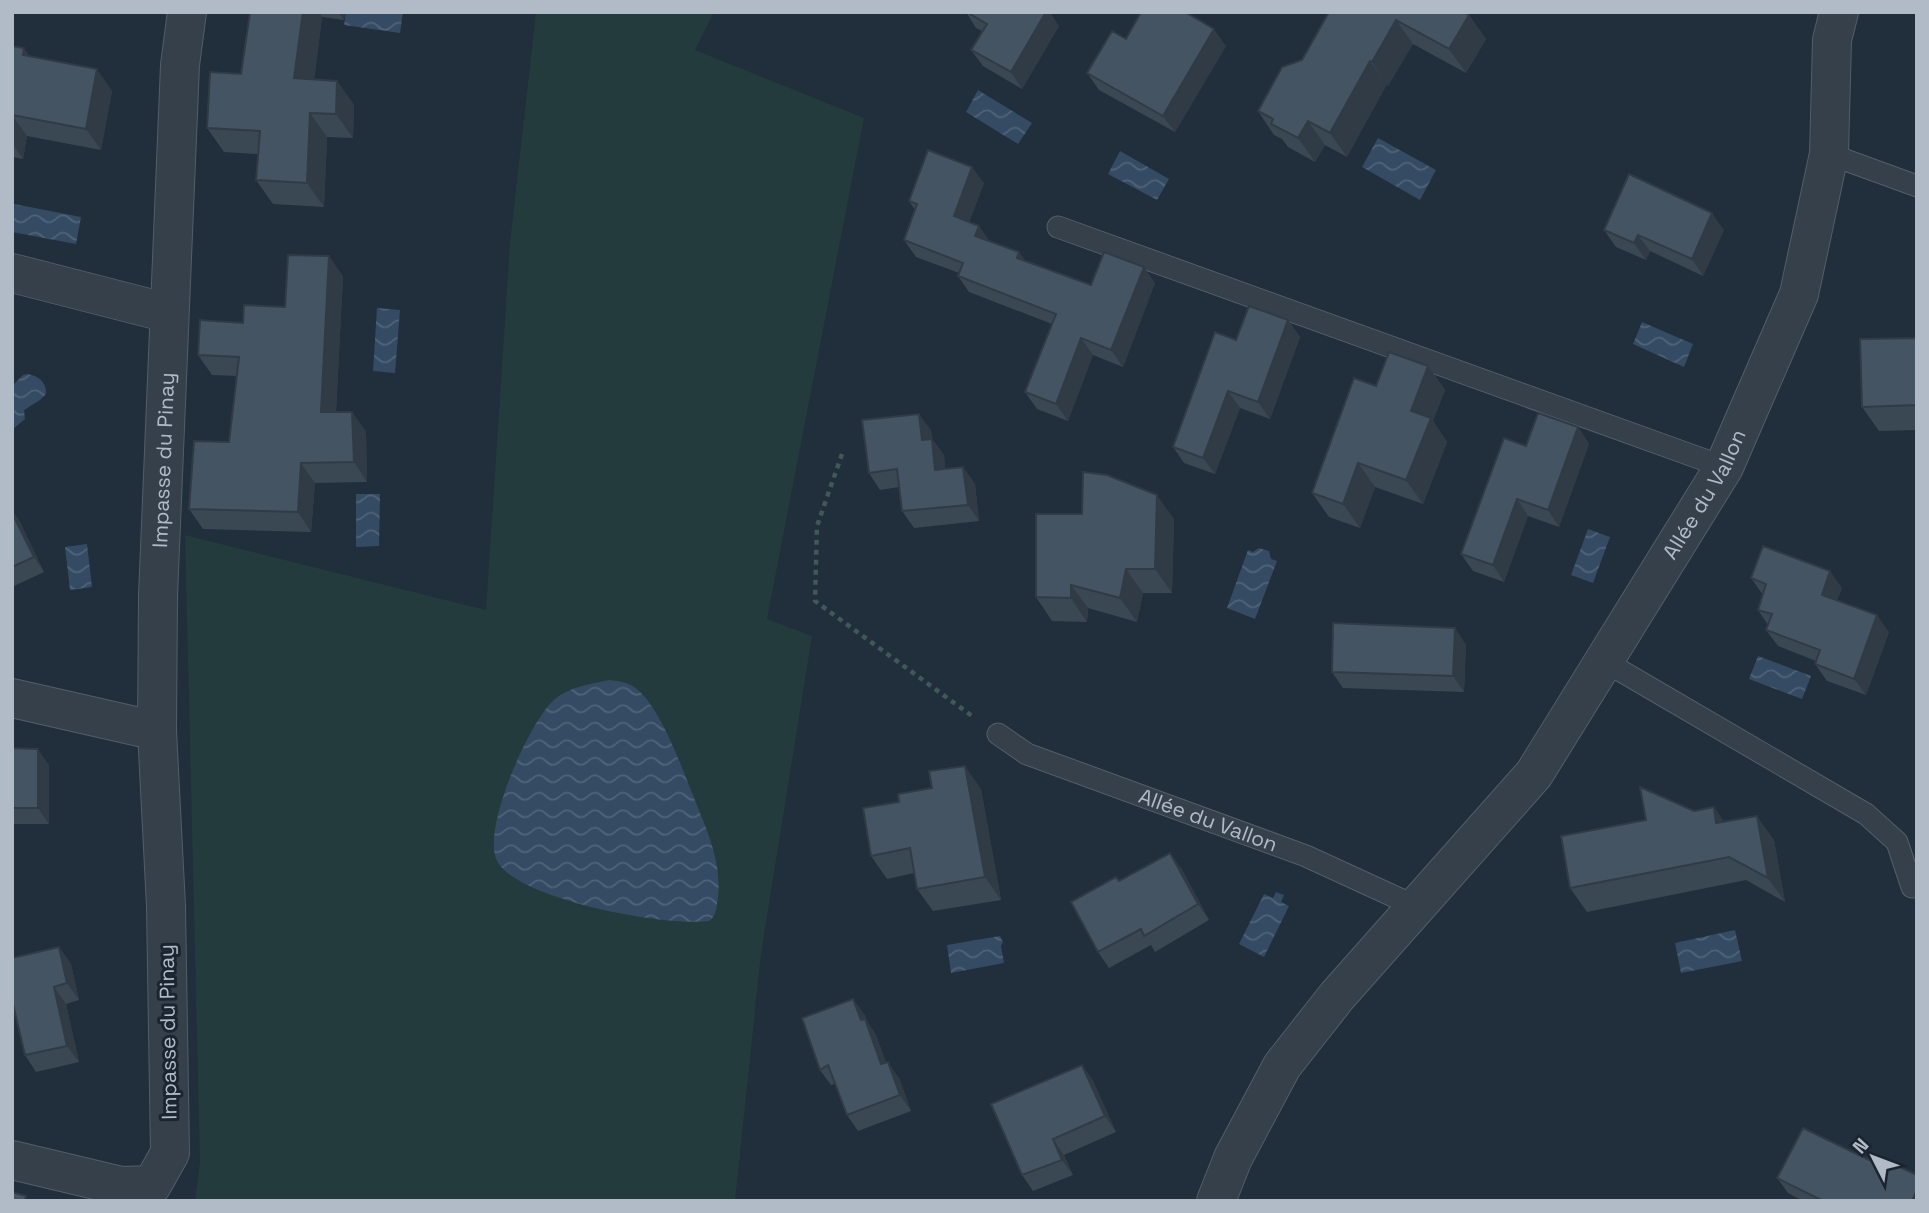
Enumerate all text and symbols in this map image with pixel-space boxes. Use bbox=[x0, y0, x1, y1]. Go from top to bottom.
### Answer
street label: Impasse du Pinay bbox=[146, 372, 180, 549]
street label: Allée du Vallon bbox=[1656, 425, 1752, 564]
street label: Allée du Vallon bbox=[1135, 782, 1281, 857]
street label: Impasse du Pinay bbox=[152, 944, 183, 1120]
north arrow bbox=[1838, 1122, 1908, 1192]
text: N bbox=[1847, 1133, 1874, 1159]

